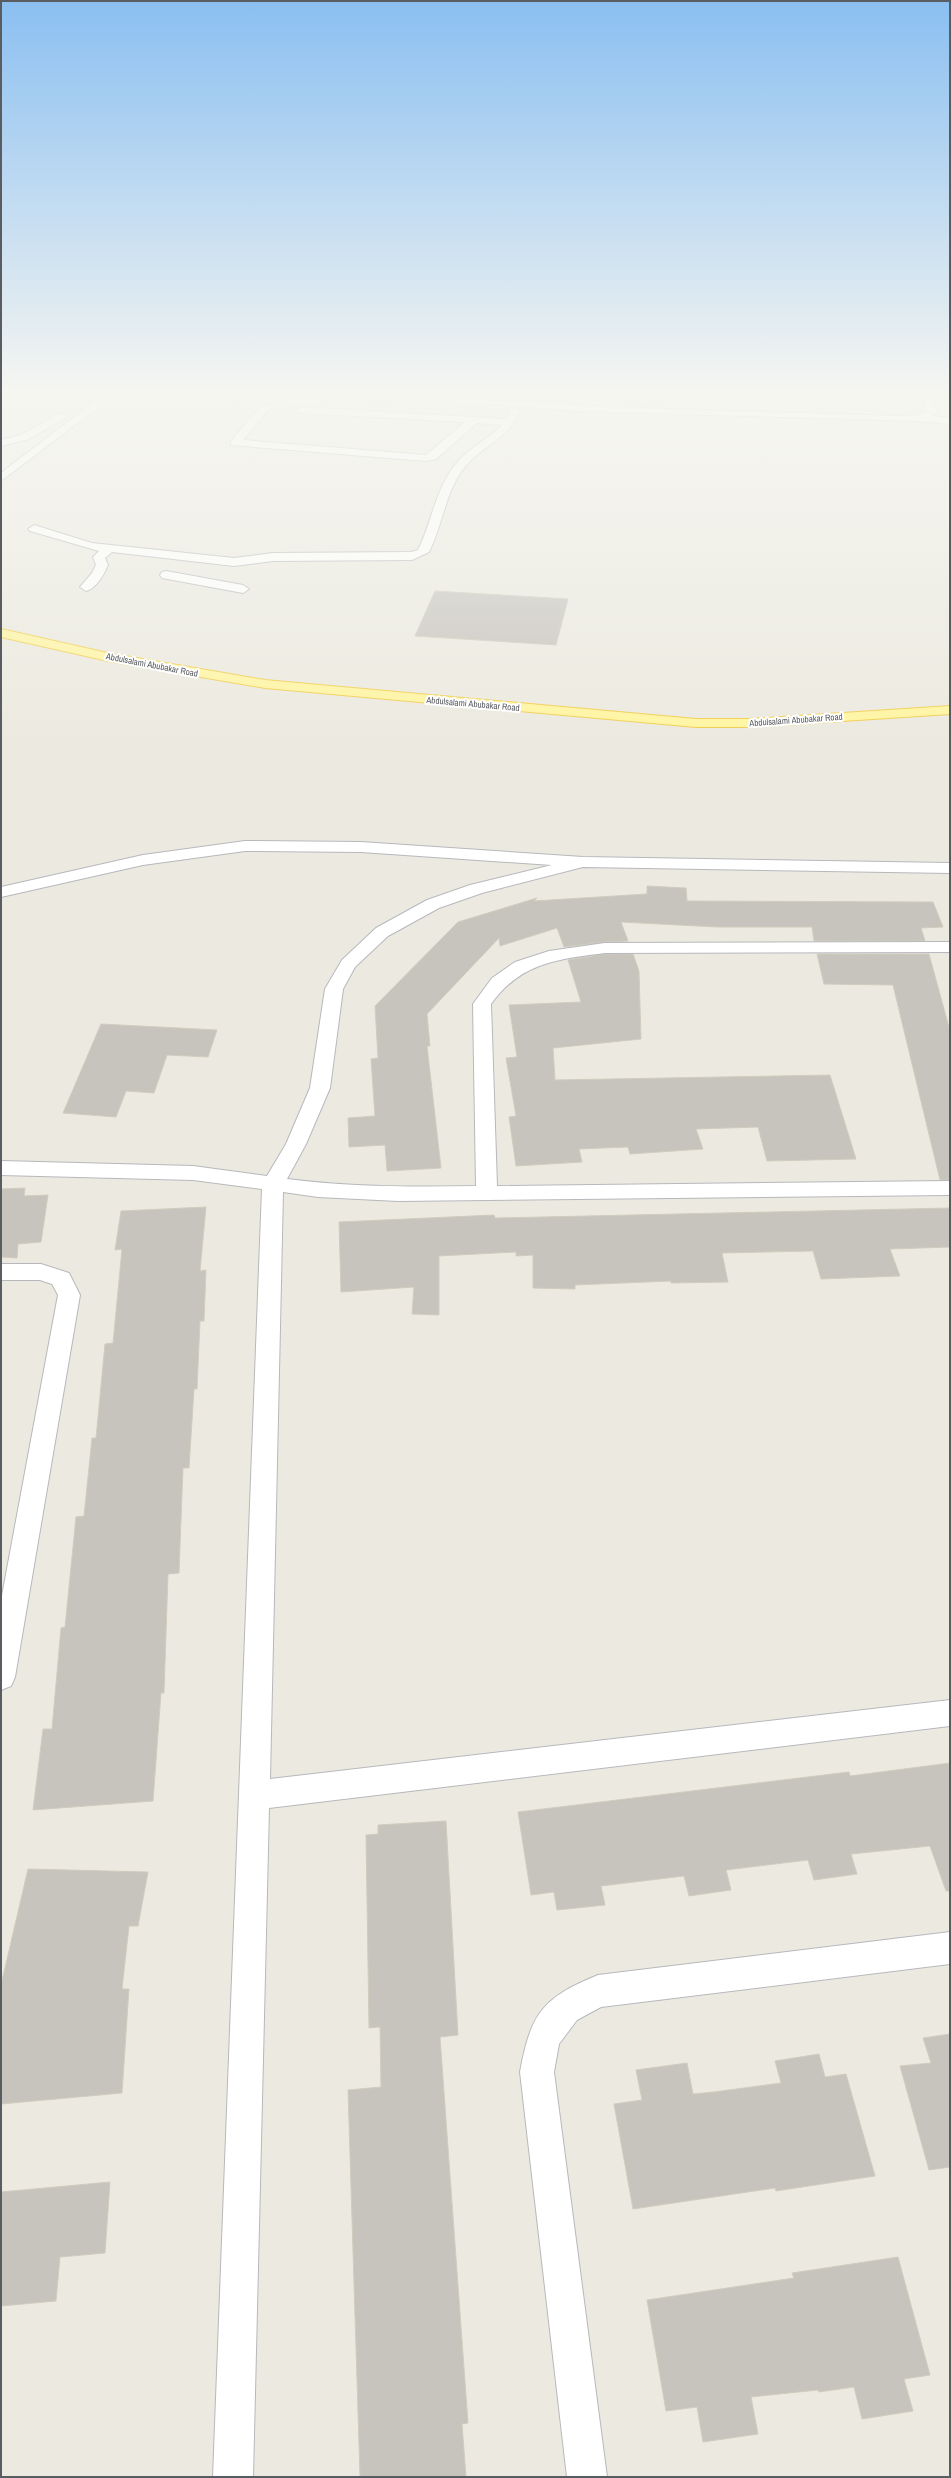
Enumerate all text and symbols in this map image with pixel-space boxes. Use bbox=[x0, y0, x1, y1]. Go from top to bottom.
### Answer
street label: Abdulsalami Abubakar Road bbox=[104, 650, 199, 680]
street label: Abdulsalami Abubakar Road bbox=[425, 694, 520, 714]
street label: Abdulsalami Abubakar Road bbox=[748, 711, 843, 729]

